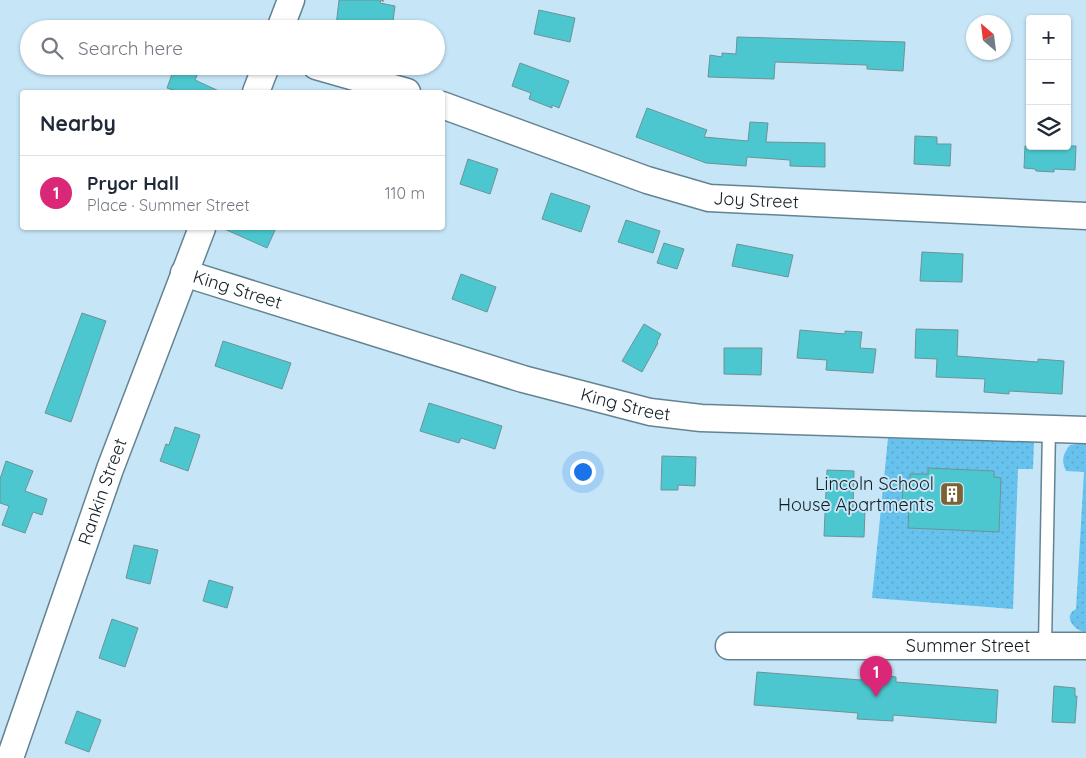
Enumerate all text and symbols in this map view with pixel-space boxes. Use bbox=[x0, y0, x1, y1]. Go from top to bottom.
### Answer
north arrow bbox=[966, 15, 1011, 60]
map controls bbox=[1026, 15, 1071, 150]
button: + bbox=[1026, 15, 1071, 60]
search box bbox=[20, 20, 445, 75]
icon: search bbox=[38, 34, 66, 62]
text: Search here bbox=[78, 36, 183, 60]
button: − bbox=[1026, 60, 1071, 105]
button: layers bbox=[1026, 105, 1071, 150]
text: Nearby bbox=[40, 110, 116, 136]
text: Pryor Hall bbox=[87, 171, 179, 195]
text: 1 bbox=[53, 183, 59, 203]
text: 110 m bbox=[385, 183, 425, 203]
street label: Joy Street bbox=[713, 186, 799, 213]
text: Place · Summer Street bbox=[87, 195, 250, 215]
street label: King Street bbox=[190, 265, 285, 314]
street label: King Street bbox=[578, 382, 672, 425]
street label: Rankin Street bbox=[73, 435, 132, 548]
your location bbox=[570, 459, 596, 485]
place label: Lincoln School House Apartments bbox=[778, 472, 934, 516]
building icon: Lincoln School House Apartments bbox=[939, 481, 965, 507]
street label: Summer Street bbox=[906, 634, 1030, 657]
pin: 1 bbox=[860, 656, 892, 697]

